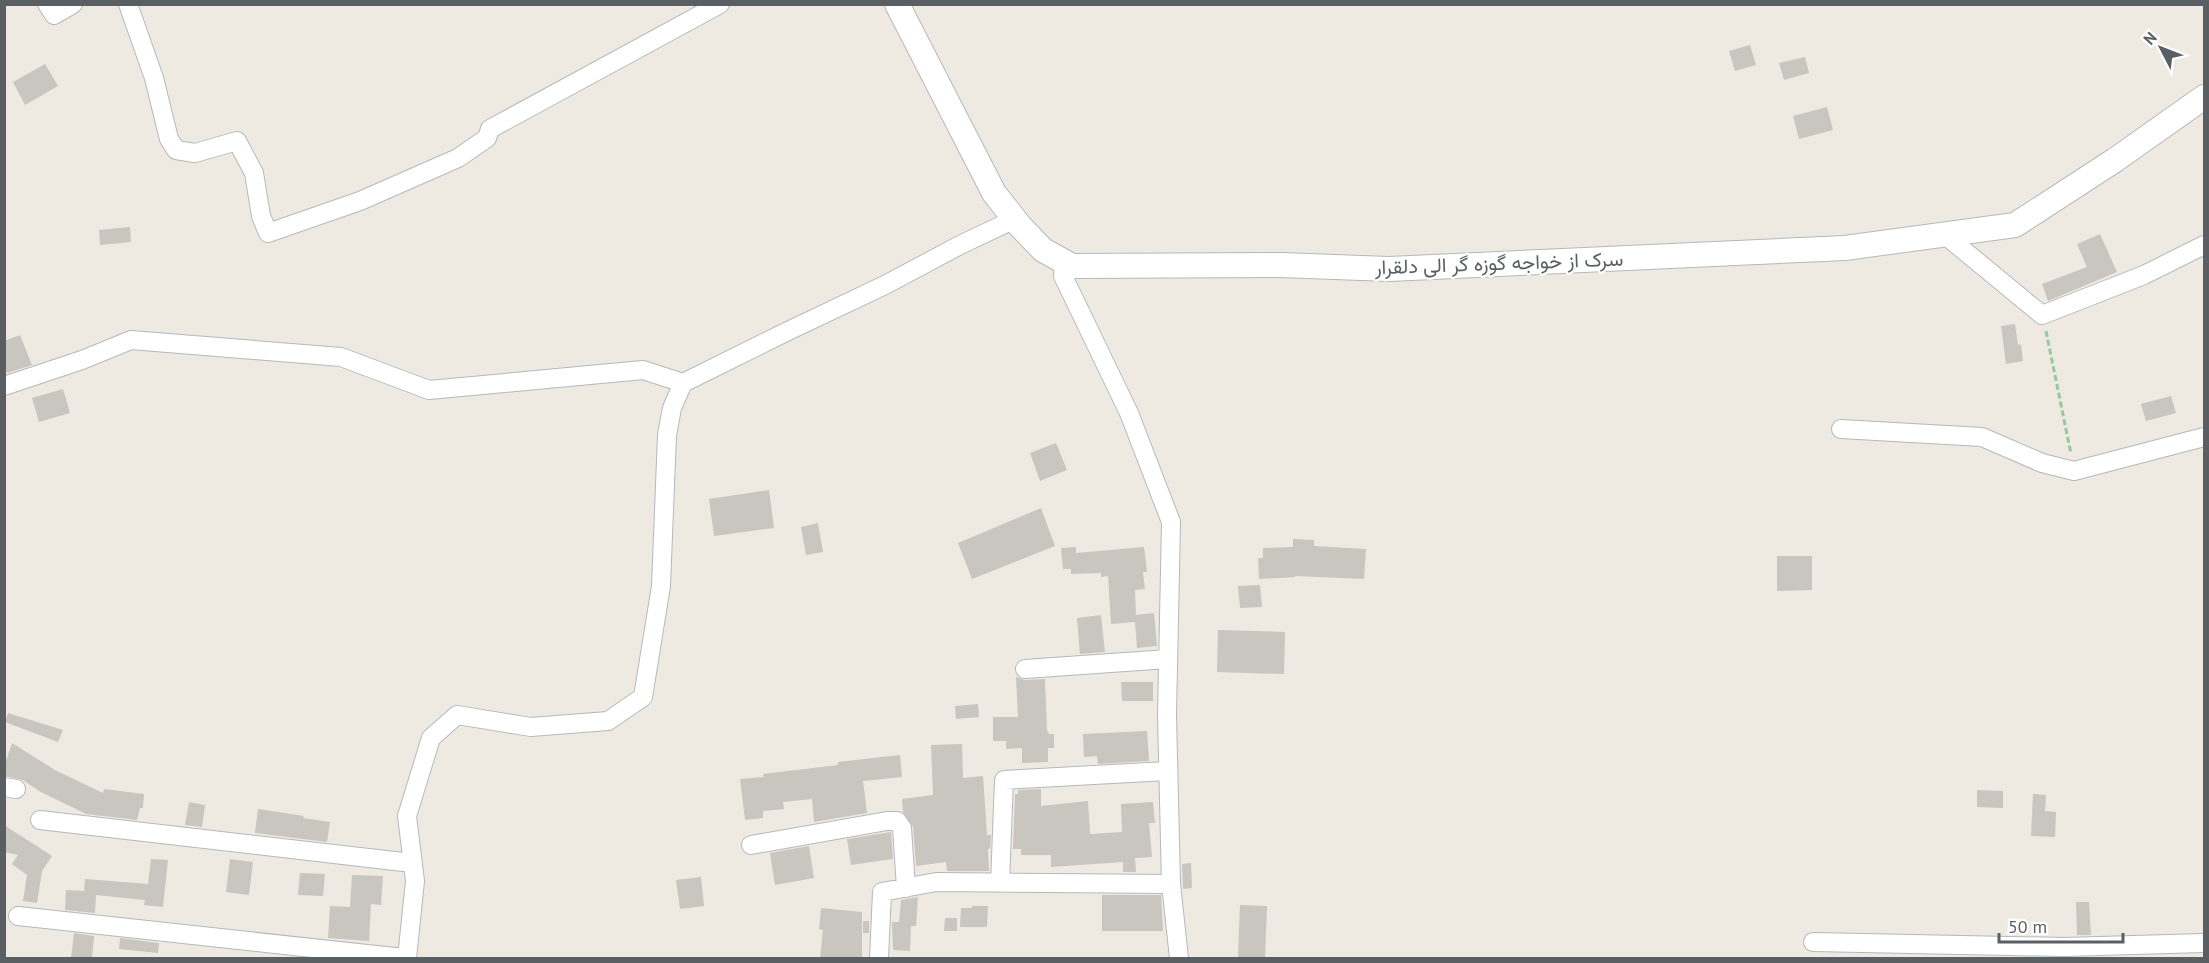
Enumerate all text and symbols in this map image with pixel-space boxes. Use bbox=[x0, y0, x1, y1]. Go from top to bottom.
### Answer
north arrow bbox=[2131, 18, 2191, 78]
text: N bbox=[2139, 27, 2161, 49]
street label: سرک از خواجه گوزه گر الی دلقرار bbox=[1373, 246, 1624, 280]
scale bar bbox=[1999, 906, 2124, 944]
text: 50 m bbox=[2008, 915, 2047, 938]

